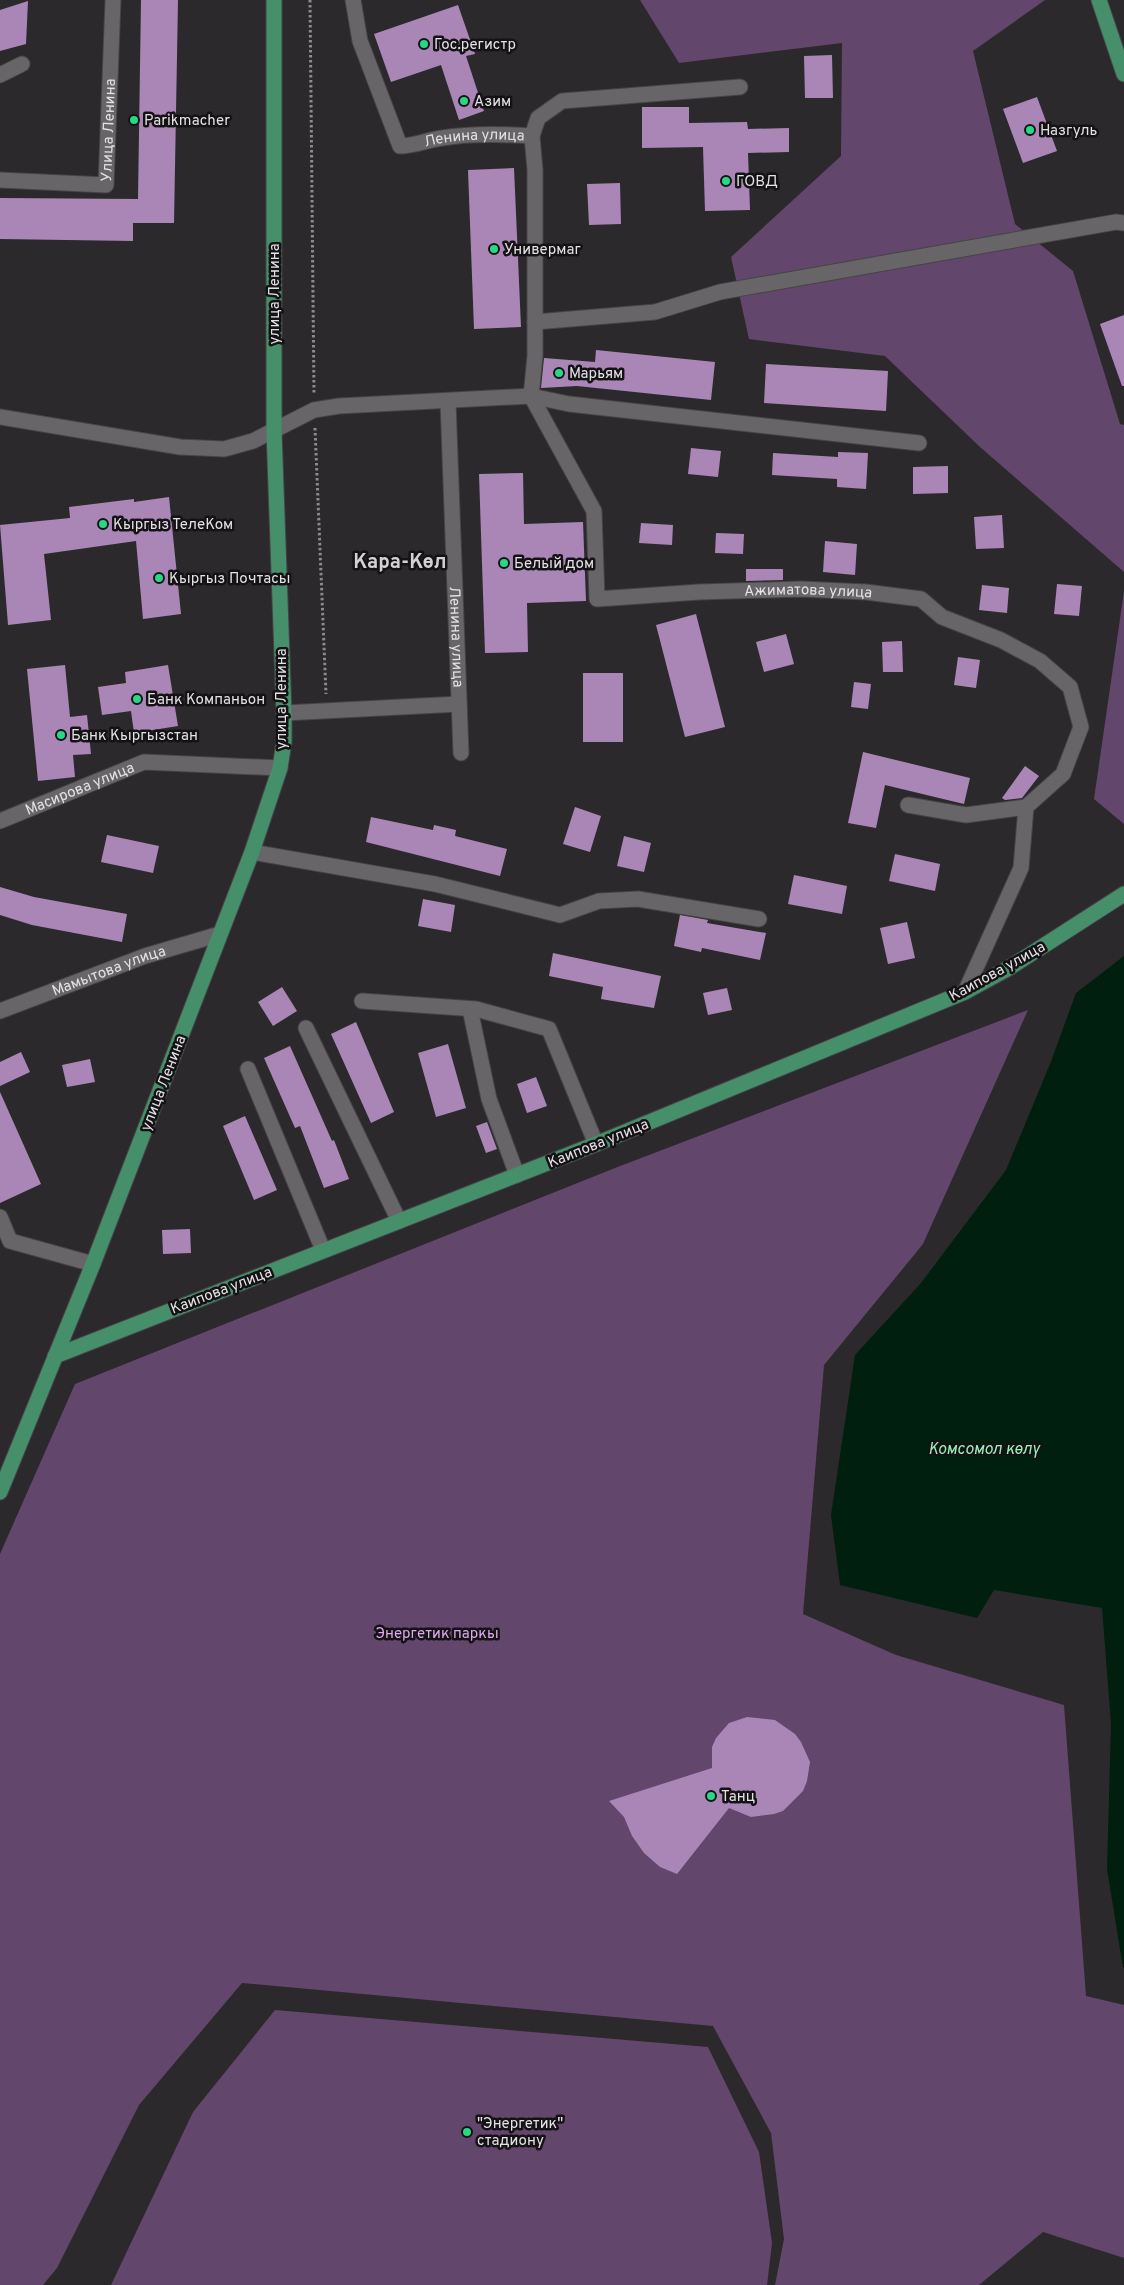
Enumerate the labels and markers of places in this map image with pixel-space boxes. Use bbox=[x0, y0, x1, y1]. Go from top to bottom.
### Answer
place label: Гос.регистр bbox=[434, 36, 516, 55]
marker: Гос.регистр bbox=[418, 38, 430, 50]
place label: Азим bbox=[474, 93, 511, 112]
marker: Азим bbox=[458, 95, 470, 107]
place label: Parikmacher bbox=[144, 112, 230, 131]
marker: Parikmacher bbox=[128, 114, 140, 126]
place label: Назгуль bbox=[1040, 122, 1098, 141]
marker: Назгуль bbox=[1024, 124, 1036, 136]
place label: ГОВД bbox=[736, 173, 778, 192]
marker: ГОВД bbox=[720, 175, 732, 187]
place label: Универмаг bbox=[504, 241, 581, 260]
marker: Универмаг bbox=[488, 243, 500, 255]
place label: Марьям bbox=[569, 365, 623, 384]
marker: Марьям bbox=[553, 367, 565, 379]
place label: Кыргыз ТелеКом bbox=[113, 516, 233, 535]
marker: Кыргыз ТелеКом bbox=[97, 518, 109, 530]
place label: Белый дом bbox=[514, 555, 594, 574]
marker: Белый дом bbox=[498, 557, 510, 569]
place label: Кыргыз Почтасы bbox=[169, 570, 290, 589]
marker: Кыргыз Почтасы bbox=[153, 572, 165, 584]
place label: Банк Компаньон bbox=[147, 691, 265, 710]
marker: Банк Компаньон bbox=[131, 693, 143, 705]
place label: Банк Кыргызстан bbox=[71, 727, 198, 746]
marker: Банк Кыргызстан bbox=[55, 729, 67, 741]
place label: Танц bbox=[721, 1788, 755, 1807]
marker: Танц bbox=[705, 1790, 717, 1802]
place label: "Энергетик" стадиону bbox=[477, 2115, 563, 2151]
marker: "Энергетик" стадиону bbox=[461, 2126, 473, 2138]

